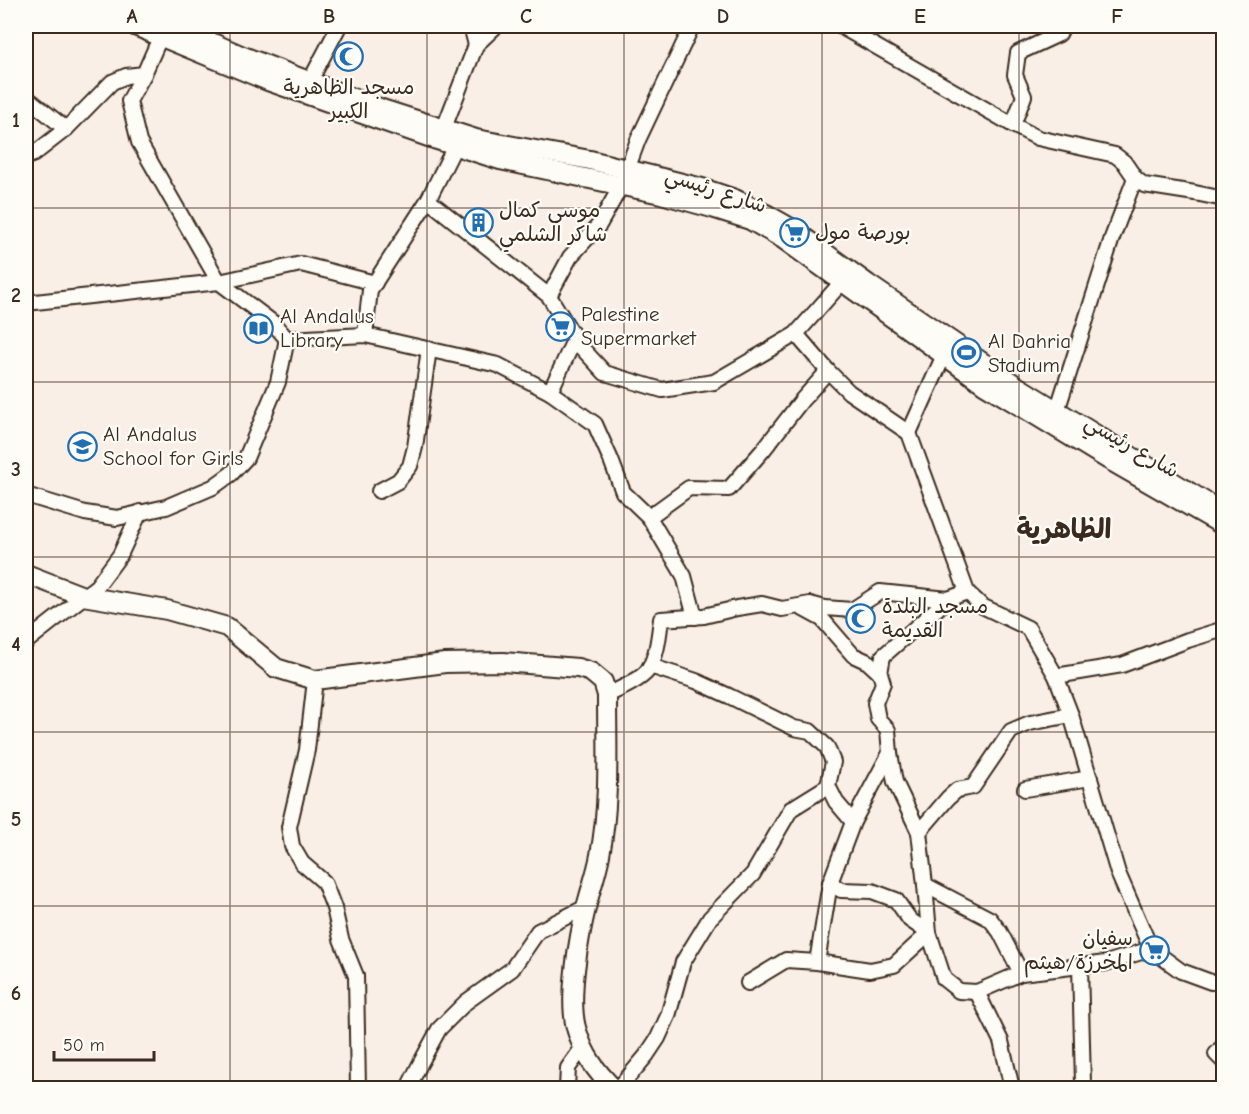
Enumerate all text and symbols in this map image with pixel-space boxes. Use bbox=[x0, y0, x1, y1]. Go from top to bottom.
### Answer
text: A bbox=[126, 5, 138, 28]
text: B bbox=[323, 5, 335, 28]
text: C bbox=[520, 5, 532, 28]
text: D bbox=[717, 5, 729, 28]
text: E bbox=[914, 5, 926, 28]
text: F bbox=[1111, 5, 1123, 28]
mosque icon: مسجد الظاهرية الكبير bbox=[333, 40, 365, 72]
place label: مسجد الظاهرية الكبير bbox=[283, 75, 415, 124]
text: 1 bbox=[12, 109, 20, 132]
street label: شارع رئيسي bbox=[660, 162, 770, 224]
place label: موسى كمال شاكر الشلمي bbox=[499, 198, 607, 253]
building icon: موسى كمال شاكر الشلمي bbox=[462, 206, 494, 238]
supermarket icon: بورصة مول bbox=[778, 216, 810, 248]
place label: بورصة مول bbox=[815, 220, 911, 245]
text: 2 bbox=[11, 284, 21, 307]
place label: Palestine Supermarket bbox=[581, 302, 697, 350]
place label: Al Andalus Library bbox=[280, 304, 374, 352]
supermarket icon: Palestine Supermarket bbox=[544, 310, 576, 342]
library icon: Al Andalus Library bbox=[243, 312, 275, 344]
place label: Al Dahria Stadium bbox=[988, 329, 1071, 377]
sports icon: Al Dahria Stadium bbox=[951, 337, 983, 369]
street label: شارع رئيسي bbox=[1077, 409, 1183, 489]
place label: Al Andalus School for Girls bbox=[103, 422, 243, 470]
school or university icon: Al Andalus School for Girls bbox=[66, 430, 98, 462]
text: 3 bbox=[11, 458, 21, 481]
district label: الظاهرية bbox=[1017, 514, 1111, 545]
place label: مسجد البلدة القديمة bbox=[882, 594, 988, 642]
mosque icon: مسجد البلدة القديمة bbox=[845, 602, 877, 634]
text: 4 bbox=[11, 633, 21, 656]
text: 5 bbox=[11, 808, 21, 831]
place label: سفيان المخرزة/هيثم bbox=[1024, 926, 1133, 978]
supermarket icon: سفيان المخرزة/هيثم bbox=[1138, 934, 1170, 966]
text: 6 bbox=[11, 982, 21, 1005]
scale bar bbox=[54, 1024, 154, 1062]
text: 50 m bbox=[63, 1035, 105, 1056]

